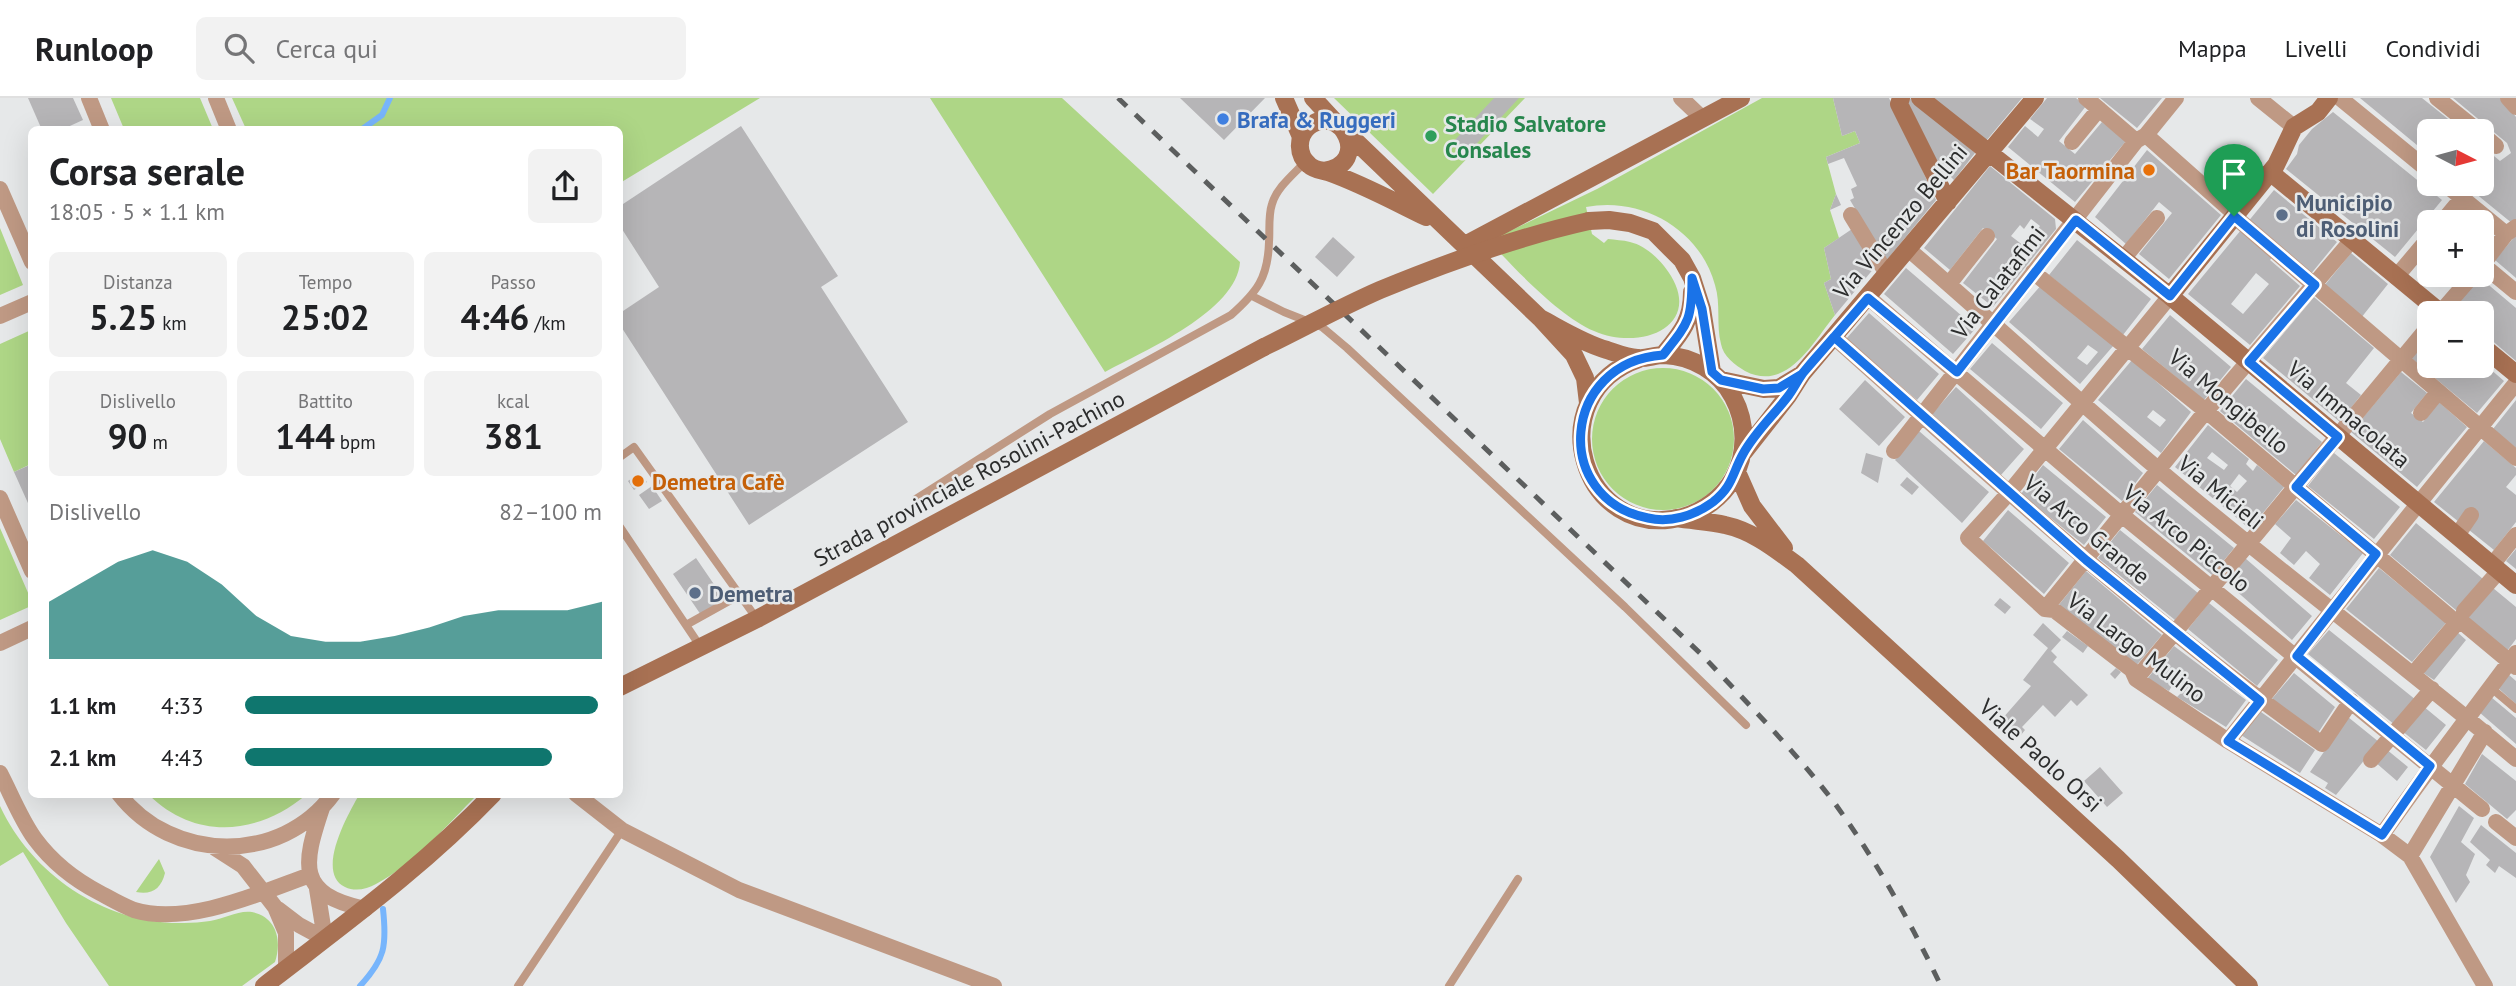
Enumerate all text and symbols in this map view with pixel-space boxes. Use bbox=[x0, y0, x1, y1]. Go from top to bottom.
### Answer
search box bbox=[196, 17, 686, 80]
text: Runloop bbox=[35, 27, 154, 70]
icon: search bbox=[220, 29, 258, 67]
text: Cerca qui bbox=[276, 32, 378, 65]
text: Mappa bbox=[2178, 33, 2247, 64]
text: Livelli bbox=[2285, 33, 2347, 64]
text: Condividi bbox=[2385, 33, 2481, 64]
place label: Brafa & Ruggeri bbox=[1237, 105, 1396, 134]
place label: Stadio Salvatore Consales bbox=[1445, 109, 1606, 164]
marker: Brafa & Ruggeri bbox=[1215, 111, 1231, 127]
north arrow bbox=[2417, 119, 2494, 196]
map controls bbox=[2417, 119, 2494, 378]
marker: Stadio Salvatore Consales bbox=[1423, 128, 1439, 144]
street label: Via Vincenzo Bellini bbox=[1826, 137, 1973, 305]
pin bbox=[2204, 144, 2264, 216]
text: Corsa serale bbox=[49, 146, 245, 195]
button: share bbox=[528, 149, 602, 223]
icon: arrive bbox=[2215, 155, 2253, 193]
place label: Bar Taormina bbox=[2006, 156, 2135, 185]
marker: Bar Taormina bbox=[2141, 162, 2157, 178]
place label: Municipio di Rosolini bbox=[2296, 188, 2399, 243]
text: 18:05 · 5 × 1.1 km bbox=[49, 197, 225, 226]
marker: Municipio di Rosolini bbox=[2274, 207, 2290, 223]
button: + bbox=[2417, 210, 2494, 287]
street label: Via Calatafimi bbox=[1944, 220, 2051, 345]
text: Distanza bbox=[103, 270, 173, 294]
text: Tempo bbox=[299, 270, 352, 294]
text: Passo bbox=[490, 270, 536, 294]
text: 5.25 bbox=[89, 294, 157, 340]
text: 25:02 bbox=[281, 294, 370, 340]
text: 4:46 bbox=[461, 294, 529, 340]
button: − bbox=[2417, 301, 2494, 378]
text: km bbox=[157, 311, 187, 335]
text: /km bbox=[529, 311, 566, 335]
street label: Via Mongibello bbox=[2162, 342, 2295, 460]
street label: Via Immacolata bbox=[2281, 353, 2416, 474]
street label: Strada provinciale Rosolini-Pachino bbox=[809, 383, 1129, 573]
text: Dislivello bbox=[100, 389, 176, 413]
text: Battito bbox=[298, 389, 353, 413]
text: kcal bbox=[497, 389, 529, 413]
text: 90 bbox=[108, 413, 147, 459]
text: 144 bbox=[275, 413, 335, 459]
text: 381 bbox=[483, 413, 543, 459]
text: m bbox=[147, 430, 168, 454]
text: bpm bbox=[335, 430, 376, 454]
street label: Via Micieli bbox=[2171, 448, 2270, 535]
place label: Demetra Cafè bbox=[652, 467, 785, 496]
street label: Via Arco Grande bbox=[2017, 467, 2156, 590]
marker: Demetra Cafè bbox=[630, 473, 646, 489]
street label: Via Arco Piccolo bbox=[2117, 477, 2257, 598]
text: Dislivello bbox=[49, 497, 141, 526]
text: 82–100 m bbox=[499, 497, 602, 526]
place label: Demetra bbox=[709, 579, 793, 608]
marker: Demetra bbox=[687, 585, 703, 601]
street label: Via Largo Mulino bbox=[2061, 585, 2212, 709]
text: 1.1 km bbox=[49, 691, 116, 720]
text: 4:33 bbox=[161, 691, 204, 720]
street label: Viale Paolo Orsi bbox=[1973, 692, 2109, 818]
text: 2.1 km bbox=[49, 743, 116, 772]
text: 4:43 bbox=[161, 743, 204, 772]

